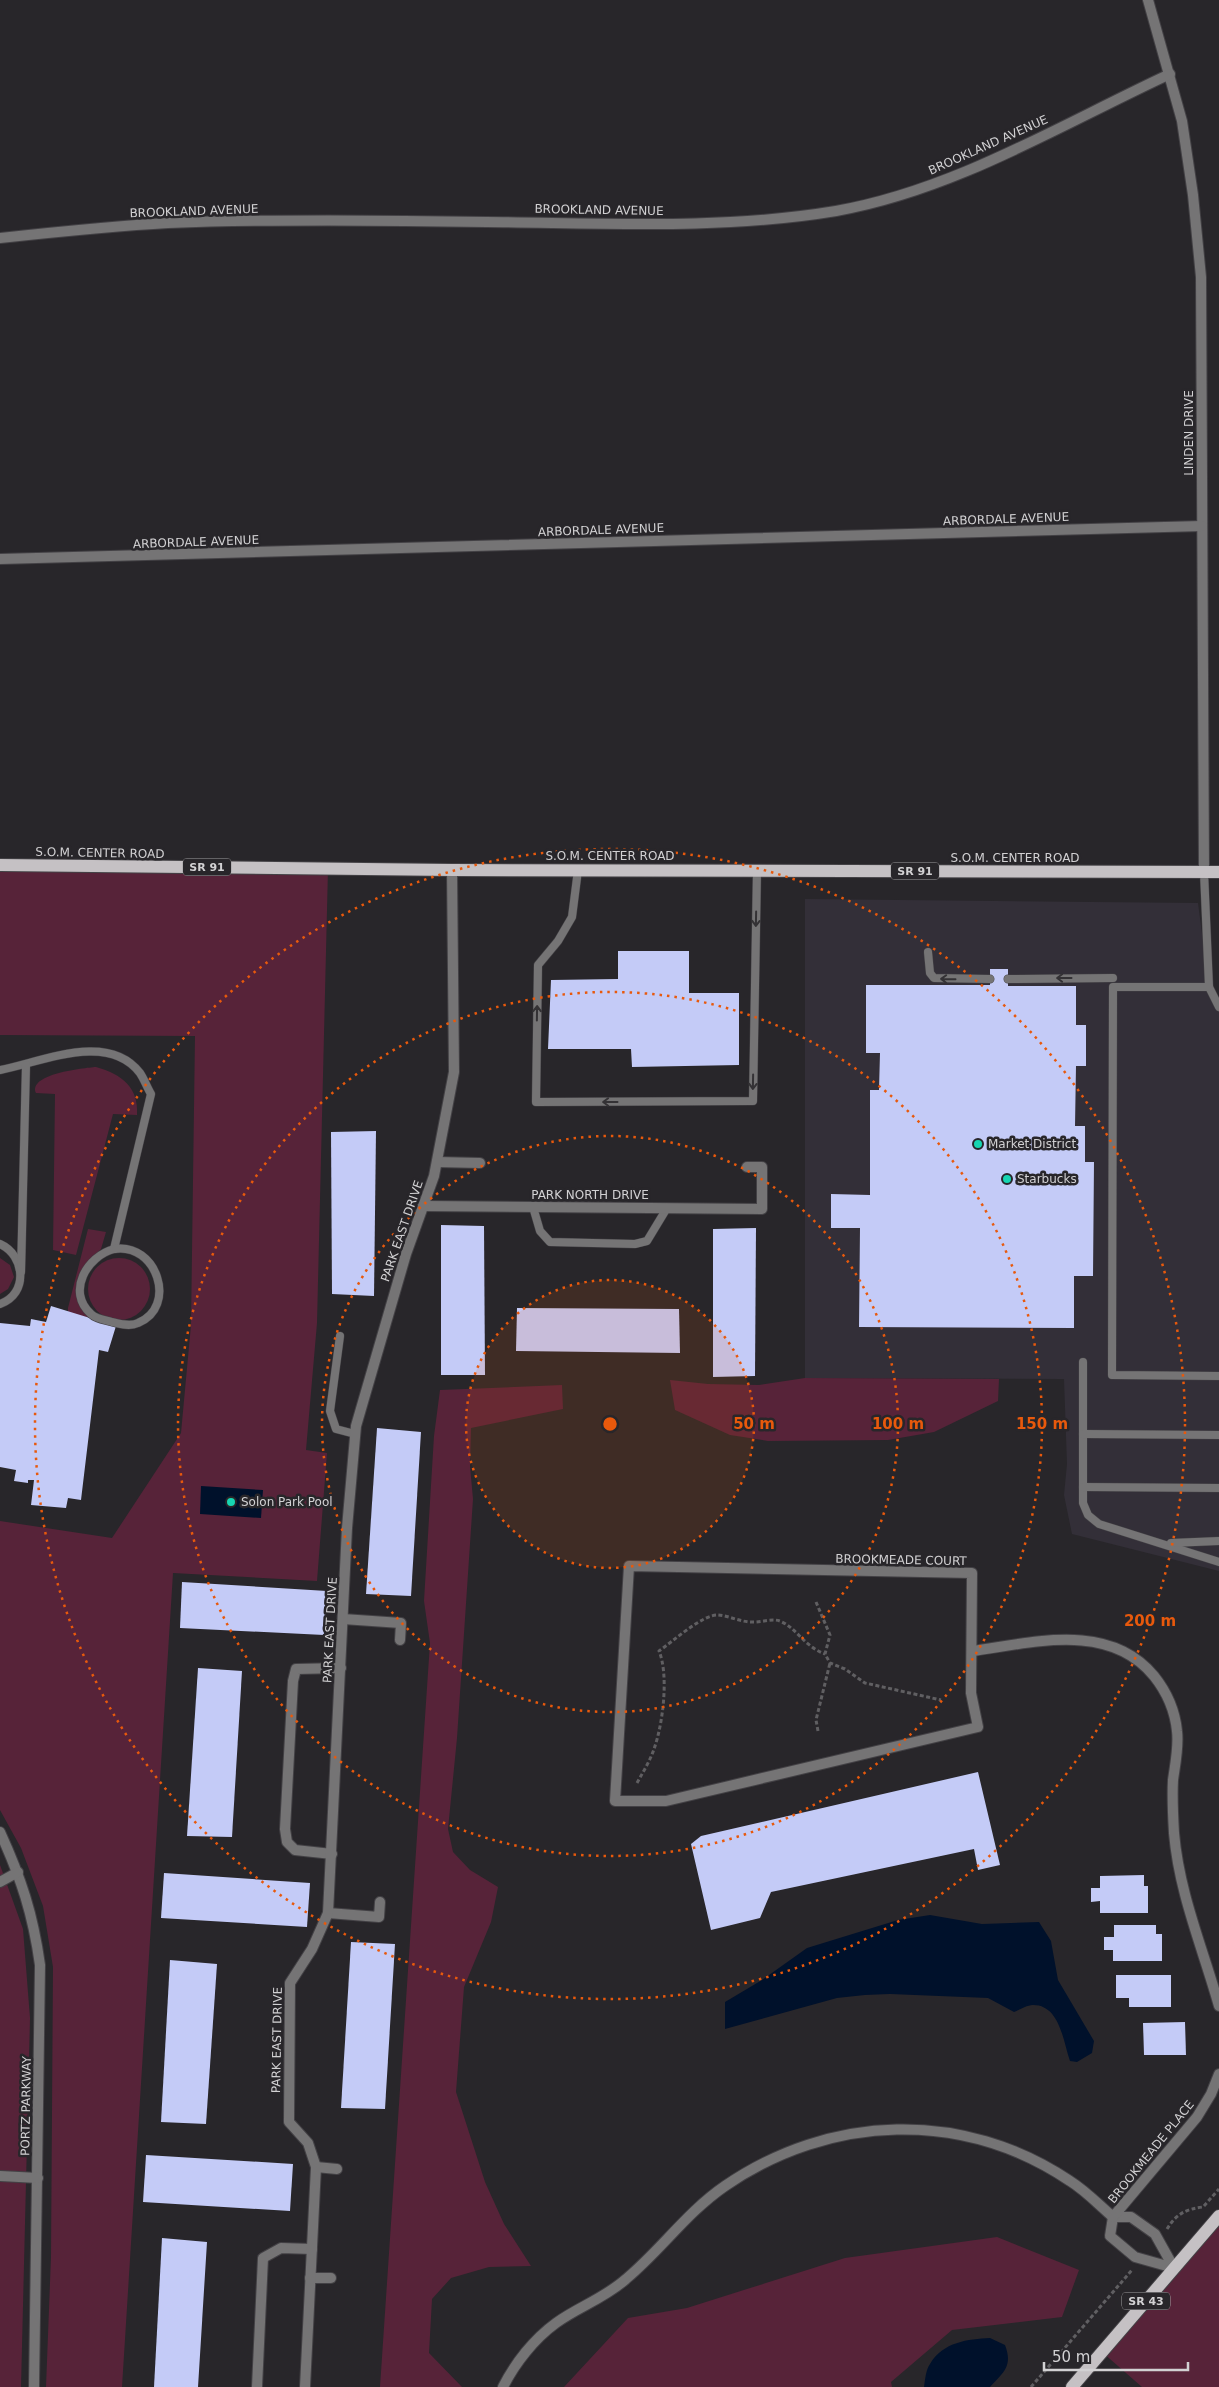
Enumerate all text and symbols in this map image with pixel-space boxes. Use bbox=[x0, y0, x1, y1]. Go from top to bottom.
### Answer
street label: BROOKLAND AVENUE bbox=[926, 112, 1050, 178]
street label: BROOKLAND AVENUE bbox=[129, 202, 259, 220]
street label: BROOKLAND AVENUE bbox=[534, 202, 664, 218]
street label: LINDEN DRIVE bbox=[1182, 390, 1196, 476]
street label: ARBORDALE AVENUE bbox=[943, 510, 1069, 528]
street label: ARBORDALE AVENUE bbox=[538, 521, 664, 539]
street label: ARBORDALE AVENUE bbox=[133, 533, 259, 551]
street label: S.O.M. CENTER ROAD bbox=[35, 845, 165, 861]
street label: S.O.M. CENTER ROAD bbox=[545, 849, 675, 863]
street label: S.O.M. CENTER ROAD bbox=[950, 851, 1080, 865]
road number: SR 91 bbox=[183, 859, 231, 876]
road number: SR 91 bbox=[891, 862, 939, 879]
one-way arrow bbox=[751, 910, 761, 927]
one-way arrow bbox=[940, 974, 956, 984]
one-way arrow bbox=[1056, 974, 1072, 983]
one-way arrow bbox=[532, 1005, 542, 1021]
one-way arrow bbox=[748, 1073, 758, 1089]
one-way arrow bbox=[602, 1097, 618, 1107]
place label: Market District bbox=[988, 1137, 1076, 1151]
marker: Market District bbox=[972, 1138, 984, 1150]
place label: Starbucks bbox=[1017, 1172, 1077, 1186]
marker: Starbucks bbox=[1001, 1173, 1013, 1185]
street label: PARK EAST DRIVE bbox=[378, 1179, 426, 1283]
street label: PARK NORTH DRIVE bbox=[531, 1188, 649, 1202]
centre of rings bbox=[601, 1415, 619, 1433]
text: 50 m bbox=[733, 1415, 775, 1433]
text: 100 m bbox=[872, 1415, 924, 1433]
text: 150 m bbox=[1016, 1415, 1068, 1433]
place label: Solon Park Pool bbox=[241, 1495, 333, 1509]
marker: Solon Park Pool bbox=[225, 1496, 237, 1508]
street label: BROOKMEADE COURT bbox=[835, 1552, 968, 1568]
street label: PARK EAST DRIVE bbox=[320, 1577, 340, 1683]
text: 200 m bbox=[1124, 1612, 1176, 1630]
street label: PARK EAST DRIVE bbox=[269, 1987, 285, 2093]
street label: PORTZ PARKWAY bbox=[18, 2055, 34, 2156]
street label: BROOKMEADE PLACE bbox=[1105, 2098, 1197, 2206]
road number: SR 43 bbox=[1122, 2292, 1170, 2310]
scale bar bbox=[1044, 2340, 1188, 2372]
text: 50 m bbox=[1052, 2348, 1090, 2366]

